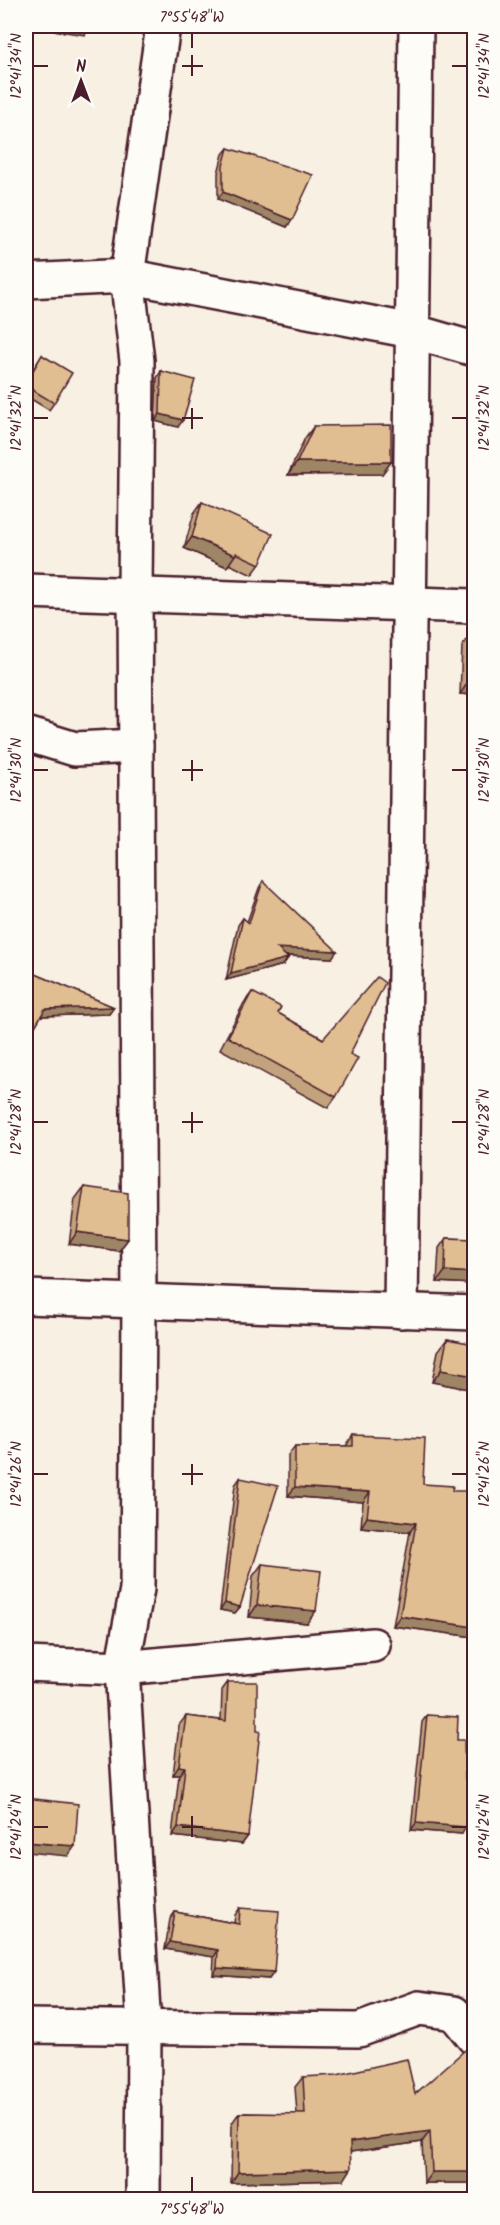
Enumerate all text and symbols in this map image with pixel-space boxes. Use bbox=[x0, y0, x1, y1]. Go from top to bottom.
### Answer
text: 7°55'48"W bbox=[160, 6, 224, 30]
text: 12°41'34"N bbox=[5, 33, 29, 99]
text: 12°41'34"N bbox=[473, 33, 497, 99]
north arrow bbox=[51, 51, 111, 111]
text: N bbox=[76, 55, 86, 80]
text: 12°41'32"N bbox=[5, 385, 29, 451]
text: 12°41'32"N bbox=[473, 385, 497, 451]
text: 12°41'30"N bbox=[5, 738, 29, 802]
text: 12°41'30"N bbox=[473, 738, 497, 802]
text: 12°41'28"N bbox=[5, 1089, 29, 1155]
text: 12°41'28"N bbox=[473, 1089, 497, 1155]
text: 12°41'26"N bbox=[5, 1441, 29, 1507]
text: 12°41'26"N bbox=[473, 1441, 497, 1507]
text: 12°41'24"N bbox=[5, 1794, 29, 1860]
text: 12°41'24"N bbox=[473, 1794, 497, 1860]
text: 7°55'48"W bbox=[160, 2198, 224, 2222]

